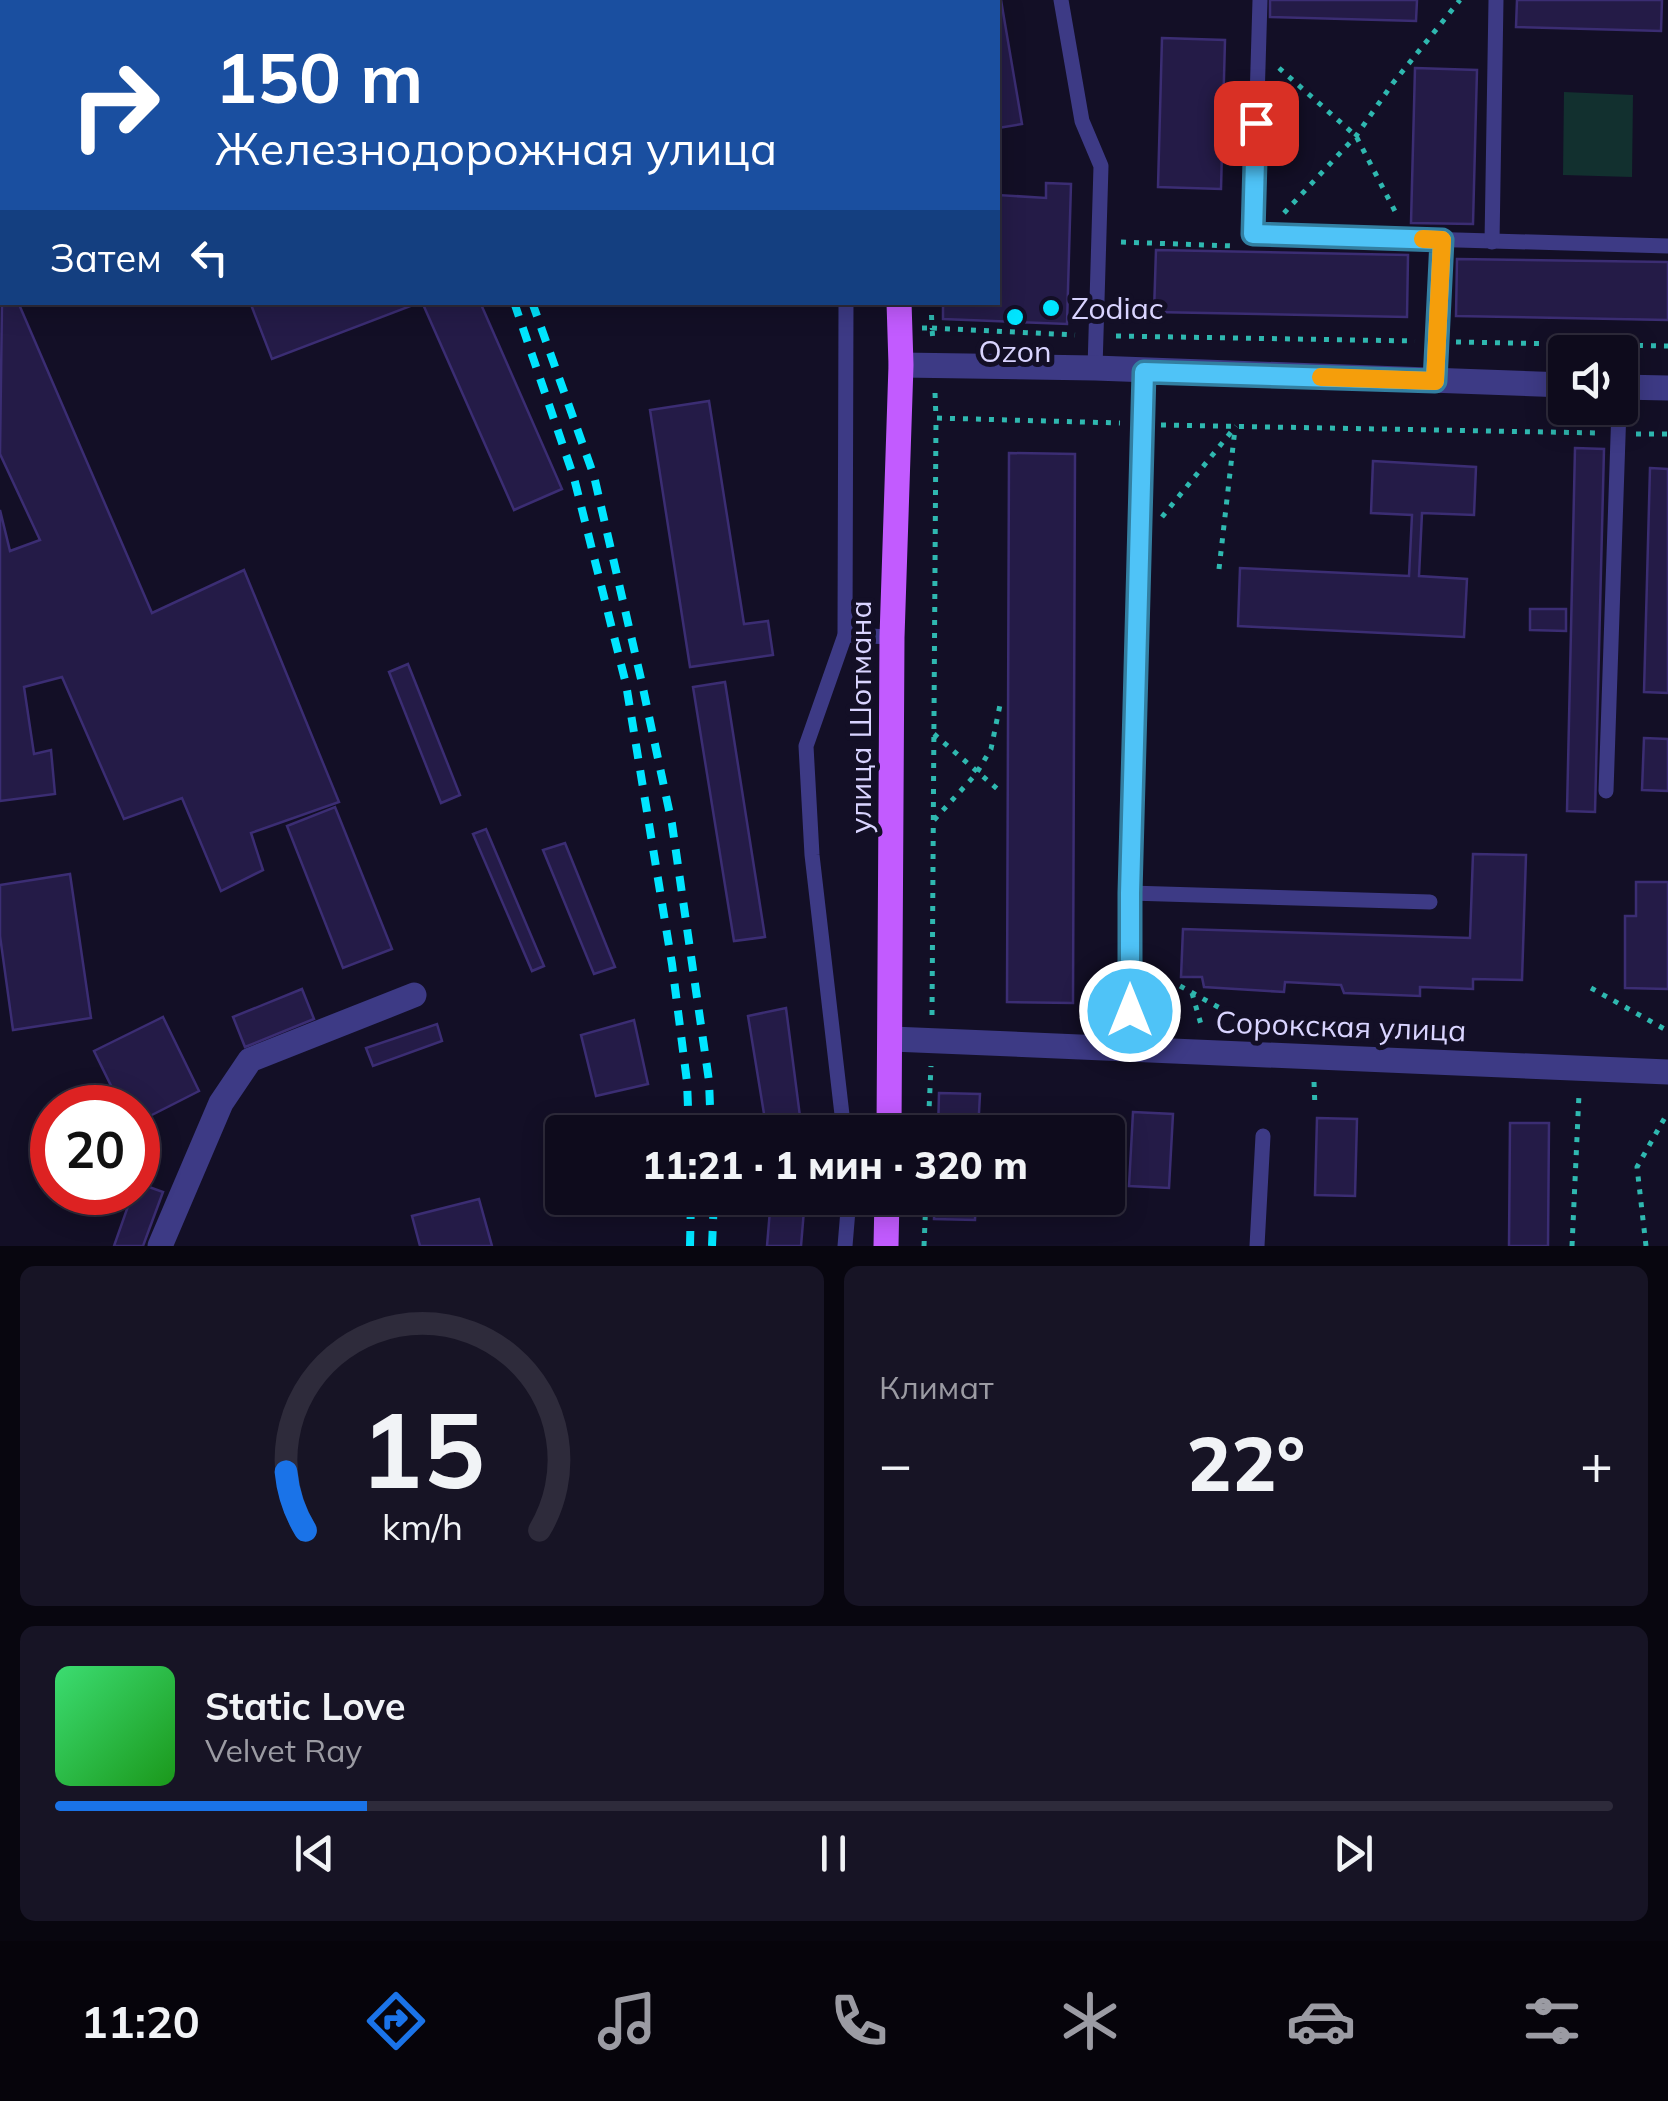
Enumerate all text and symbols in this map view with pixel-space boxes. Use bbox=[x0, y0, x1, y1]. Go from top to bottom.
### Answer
text: 150 m bbox=[215, 33, 423, 121]
icon: right bbox=[50, 40, 180, 170]
pin bbox=[1214, 81, 1299, 166]
icon: arrive bbox=[1229, 96, 1284, 151]
text: Железнодорожная улица bbox=[215, 120, 777, 176]
icon: left bbox=[182, 230, 237, 285]
text: Затем bbox=[50, 234, 162, 282]
place label: Zodiac bbox=[1071, 289, 1164, 327]
marker: Zodiac bbox=[1040, 297, 1062, 319]
marker: Ozon bbox=[1004, 306, 1026, 328]
place label: Ozon bbox=[978, 332, 1052, 370]
map controls bbox=[1548, 335, 1638, 425]
button: sound bbox=[1548, 335, 1638, 425]
street label: улица Шотмана bbox=[841, 600, 879, 834]
position arrow bbox=[1078, 959, 1182, 1063]
street label: Сорокская улица bbox=[1215, 1003, 1467, 1049]
speed limit sign: 20 bbox=[30, 1085, 160, 1215]
text: 11:21 · 1 мин · 320 m bbox=[642, 1141, 1028, 1189]
text: Климат bbox=[879, 1367, 993, 1407]
text: 15 bbox=[360, 1383, 484, 1514]
text: 22° bbox=[1187, 1416, 1305, 1510]
text: − bbox=[879, 1429, 912, 1498]
text: + bbox=[1580, 1429, 1613, 1498]
text: km/h bbox=[382, 1504, 462, 1549]
text: Static Love bbox=[205, 1682, 406, 1730]
text: Velvet Ray bbox=[205, 1730, 362, 1770]
icon: previous bbox=[287, 1826, 342, 1881]
icon: pause bbox=[806, 1826, 861, 1881]
icon: next bbox=[1326, 1826, 1381, 1881]
icon: directions bbox=[361, 1986, 431, 2056]
icon: music bbox=[592, 1986, 662, 2056]
icon: phone bbox=[824, 1986, 894, 2056]
icon: climate bbox=[1055, 1986, 1125, 2056]
icon: car bbox=[1286, 1986, 1356, 2056]
icon: filters bbox=[1517, 1986, 1587, 2056]
text: 11:20 bbox=[81, 1993, 200, 2049]

